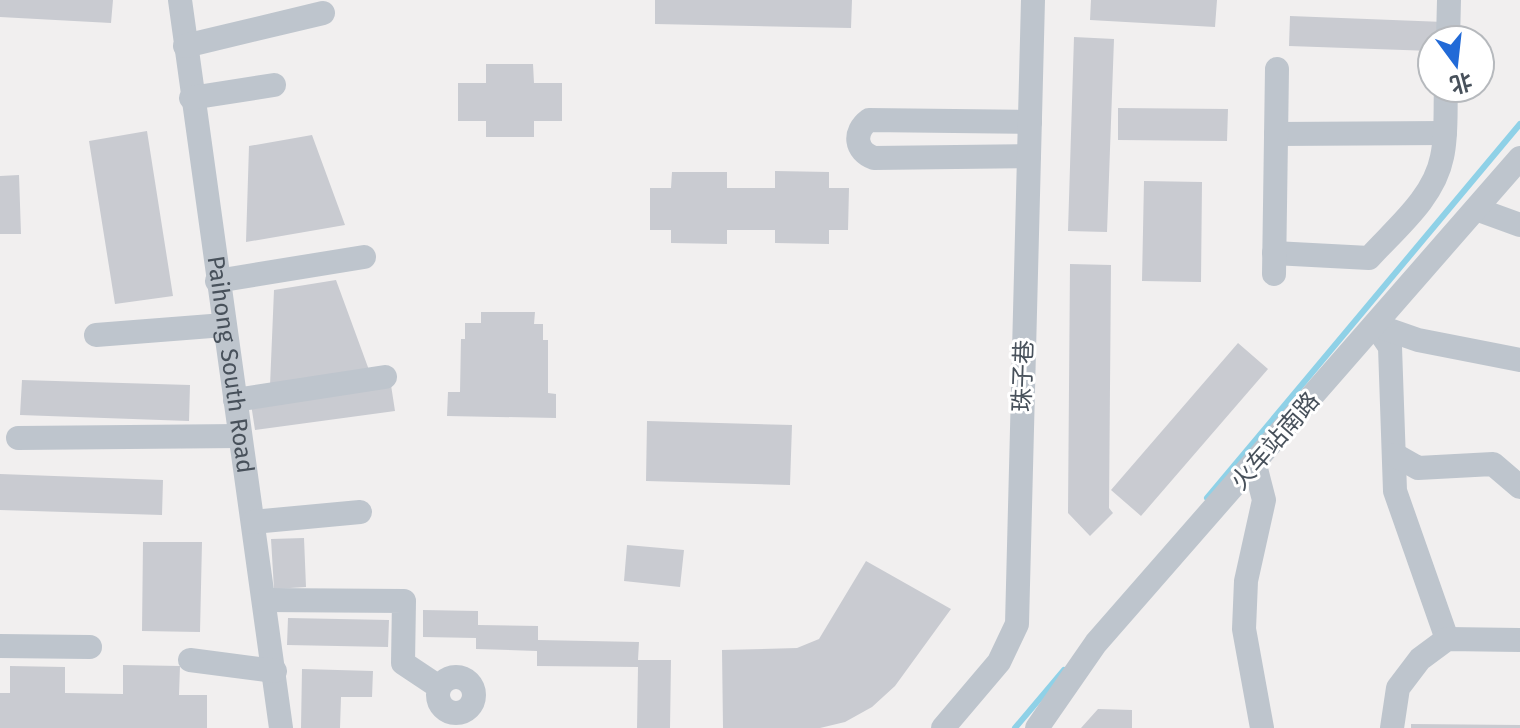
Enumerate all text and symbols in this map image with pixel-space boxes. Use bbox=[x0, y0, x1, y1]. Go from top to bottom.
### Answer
north arrow bbox=[1416, 24, 1496, 104]
text: 北 bbox=[1447, 67, 1475, 99]
street label: Paihong South Road bbox=[202, 254, 259, 475]
street label: 珠子巷 bbox=[1008, 340, 1038, 412]
street label: 火车站南路 bbox=[1225, 387, 1325, 495]

